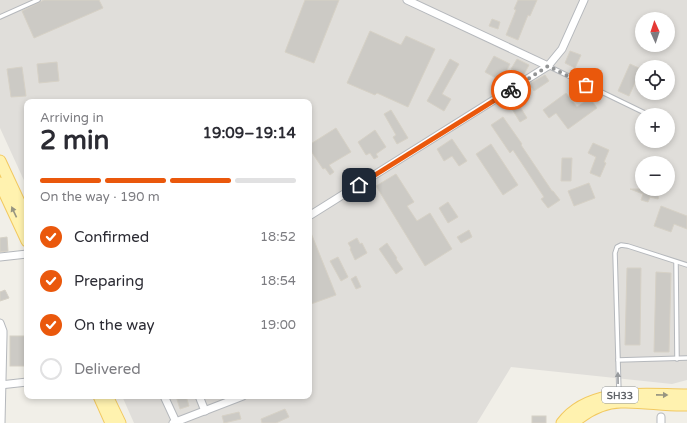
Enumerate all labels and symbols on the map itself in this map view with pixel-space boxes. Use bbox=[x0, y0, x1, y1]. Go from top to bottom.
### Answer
north arrow bbox=[635, 12, 675, 52]
pin bbox=[569, 68, 603, 102]
courier bbox=[491, 70, 531, 110]
pin bbox=[342, 168, 376, 202]
one-way arrow bbox=[10, 206, 17, 218]
one-way arrow bbox=[615, 371, 621, 384]
road number: SH33 bbox=[602, 387, 638, 403]
one-way arrow bbox=[656, 392, 669, 398]

